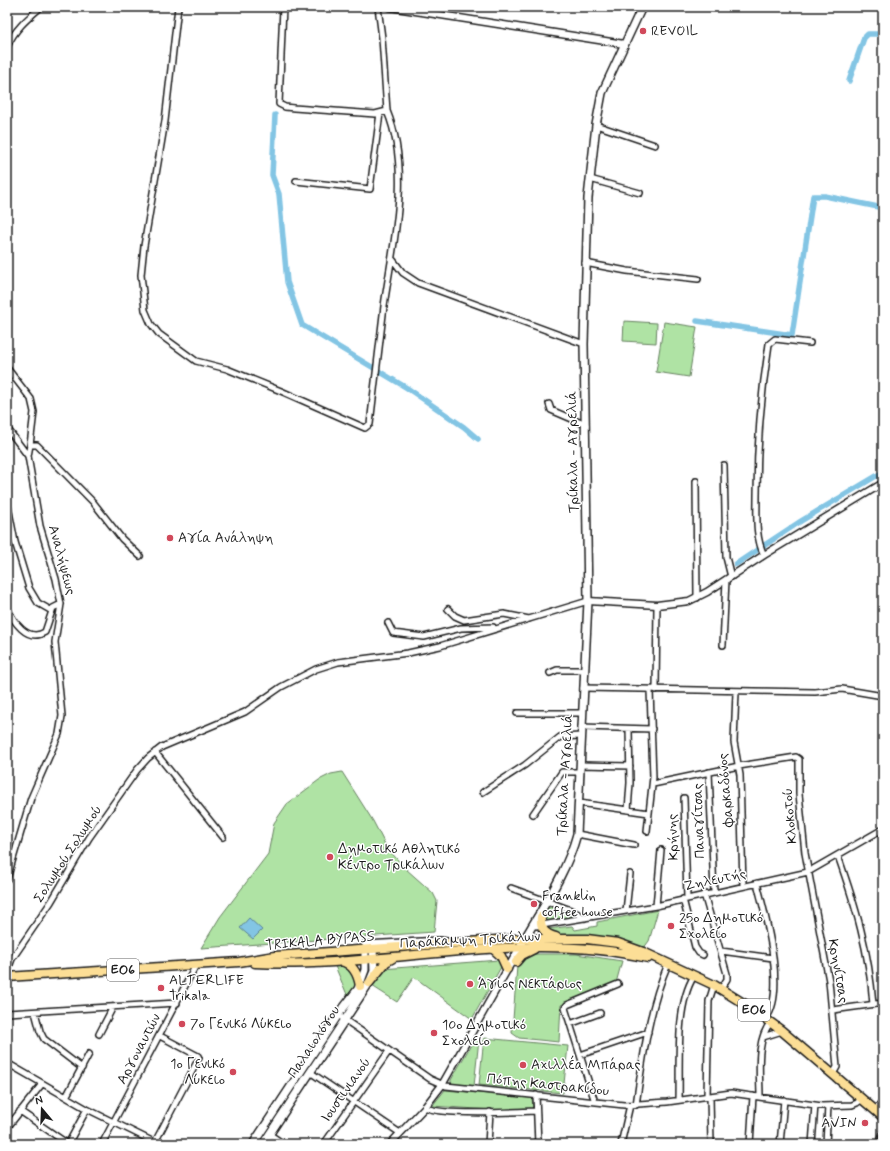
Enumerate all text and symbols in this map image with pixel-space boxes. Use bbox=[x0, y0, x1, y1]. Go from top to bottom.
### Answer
place label: REVOIL bbox=[651, 22, 698, 40]
marker: REVOIL bbox=[638, 26, 648, 36]
street label: Τρίκαλα - Αγρελιά bbox=[563, 391, 583, 513]
street label: Αναλήψεως bbox=[44, 523, 80, 597]
place label: Αγία Ανάληψη bbox=[178, 529, 273, 547]
marker: Αγία Ανάληψη bbox=[165, 533, 175, 543]
street label: Τρίκαλα - Αγρελιά bbox=[553, 713, 577, 836]
street label: Φαρκαδόνος bbox=[714, 752, 738, 829]
street label: Παναγίτσας bbox=[689, 783, 709, 859]
street label: Κλοκοτού bbox=[779, 787, 801, 845]
street label: Σολωμού Σολωμού bbox=[30, 802, 106, 906]
street label: Κρήνης bbox=[663, 813, 683, 861]
place label: Δημοτικό Αθλητικό Κέντρο Τρικάλων bbox=[338, 840, 460, 874]
marker: Δημοτικό Αθλητικό Κέντρο Τρικάλων bbox=[325, 852, 335, 862]
street label: Ζηλευτής bbox=[682, 865, 748, 895]
place label: Franklin coffee house bbox=[542, 887, 613, 921]
marker: Franklin coffee house bbox=[529, 899, 539, 909]
place label: 25ο Δημοτικό Σχολείο bbox=[679, 909, 763, 943]
marker: 25ο Δημοτικό Σχολείο bbox=[666, 921, 676, 931]
street label: TRIKALA BYPASS bbox=[265, 927, 375, 955]
street label: Παράκαμψη Τρικάλων bbox=[399, 927, 541, 953]
street label: Κρηνίτσας bbox=[823, 937, 853, 1005]
road number: ΕΟ6 bbox=[107, 959, 139, 981]
place label: ALTERLIFE Trikala bbox=[169, 971, 244, 1005]
place label: Άγιος Νεκτάριος bbox=[478, 975, 582, 993]
marker: Άγιος Νεκτάριος bbox=[465, 979, 475, 989]
marker: ALTERLIFE Trikala bbox=[156, 983, 166, 993]
road number: ΕΟ6 bbox=[738, 999, 770, 1021]
street label: Παλαιολόγου bbox=[284, 1002, 344, 1082]
street label: Αργοναυτών bbox=[113, 1011, 165, 1087]
place label: 7ο Γενικό Λύκειο bbox=[190, 1015, 292, 1033]
place label: 10ο Δημοτικό Σχολείο bbox=[442, 1016, 526, 1050]
marker: 7ο Γενικό Λύκειο bbox=[177, 1019, 187, 1029]
marker: 10ο Δημοτικό Σχολείο bbox=[429, 1028, 439, 1038]
street label: Ιουστινιανού bbox=[317, 1054, 375, 1126]
place label: 1ο Γενικό Λύκειο bbox=[170, 1055, 225, 1089]
place label: Αχιλλέα Μπάρας bbox=[531, 1055, 641, 1074]
marker: Αχιλλέα Μπάρας bbox=[518, 1060, 528, 1070]
marker: 1ο Γενικό Λύκειο bbox=[228, 1067, 238, 1077]
street label: Πόπης Καστρακίδου bbox=[486, 1070, 610, 1100]
north arrow bbox=[22, 1089, 62, 1129]
text: N bbox=[33, 1093, 45, 1108]
place label: AVIN bbox=[821, 1114, 857, 1132]
marker: AVIN bbox=[860, 1118, 870, 1128]

